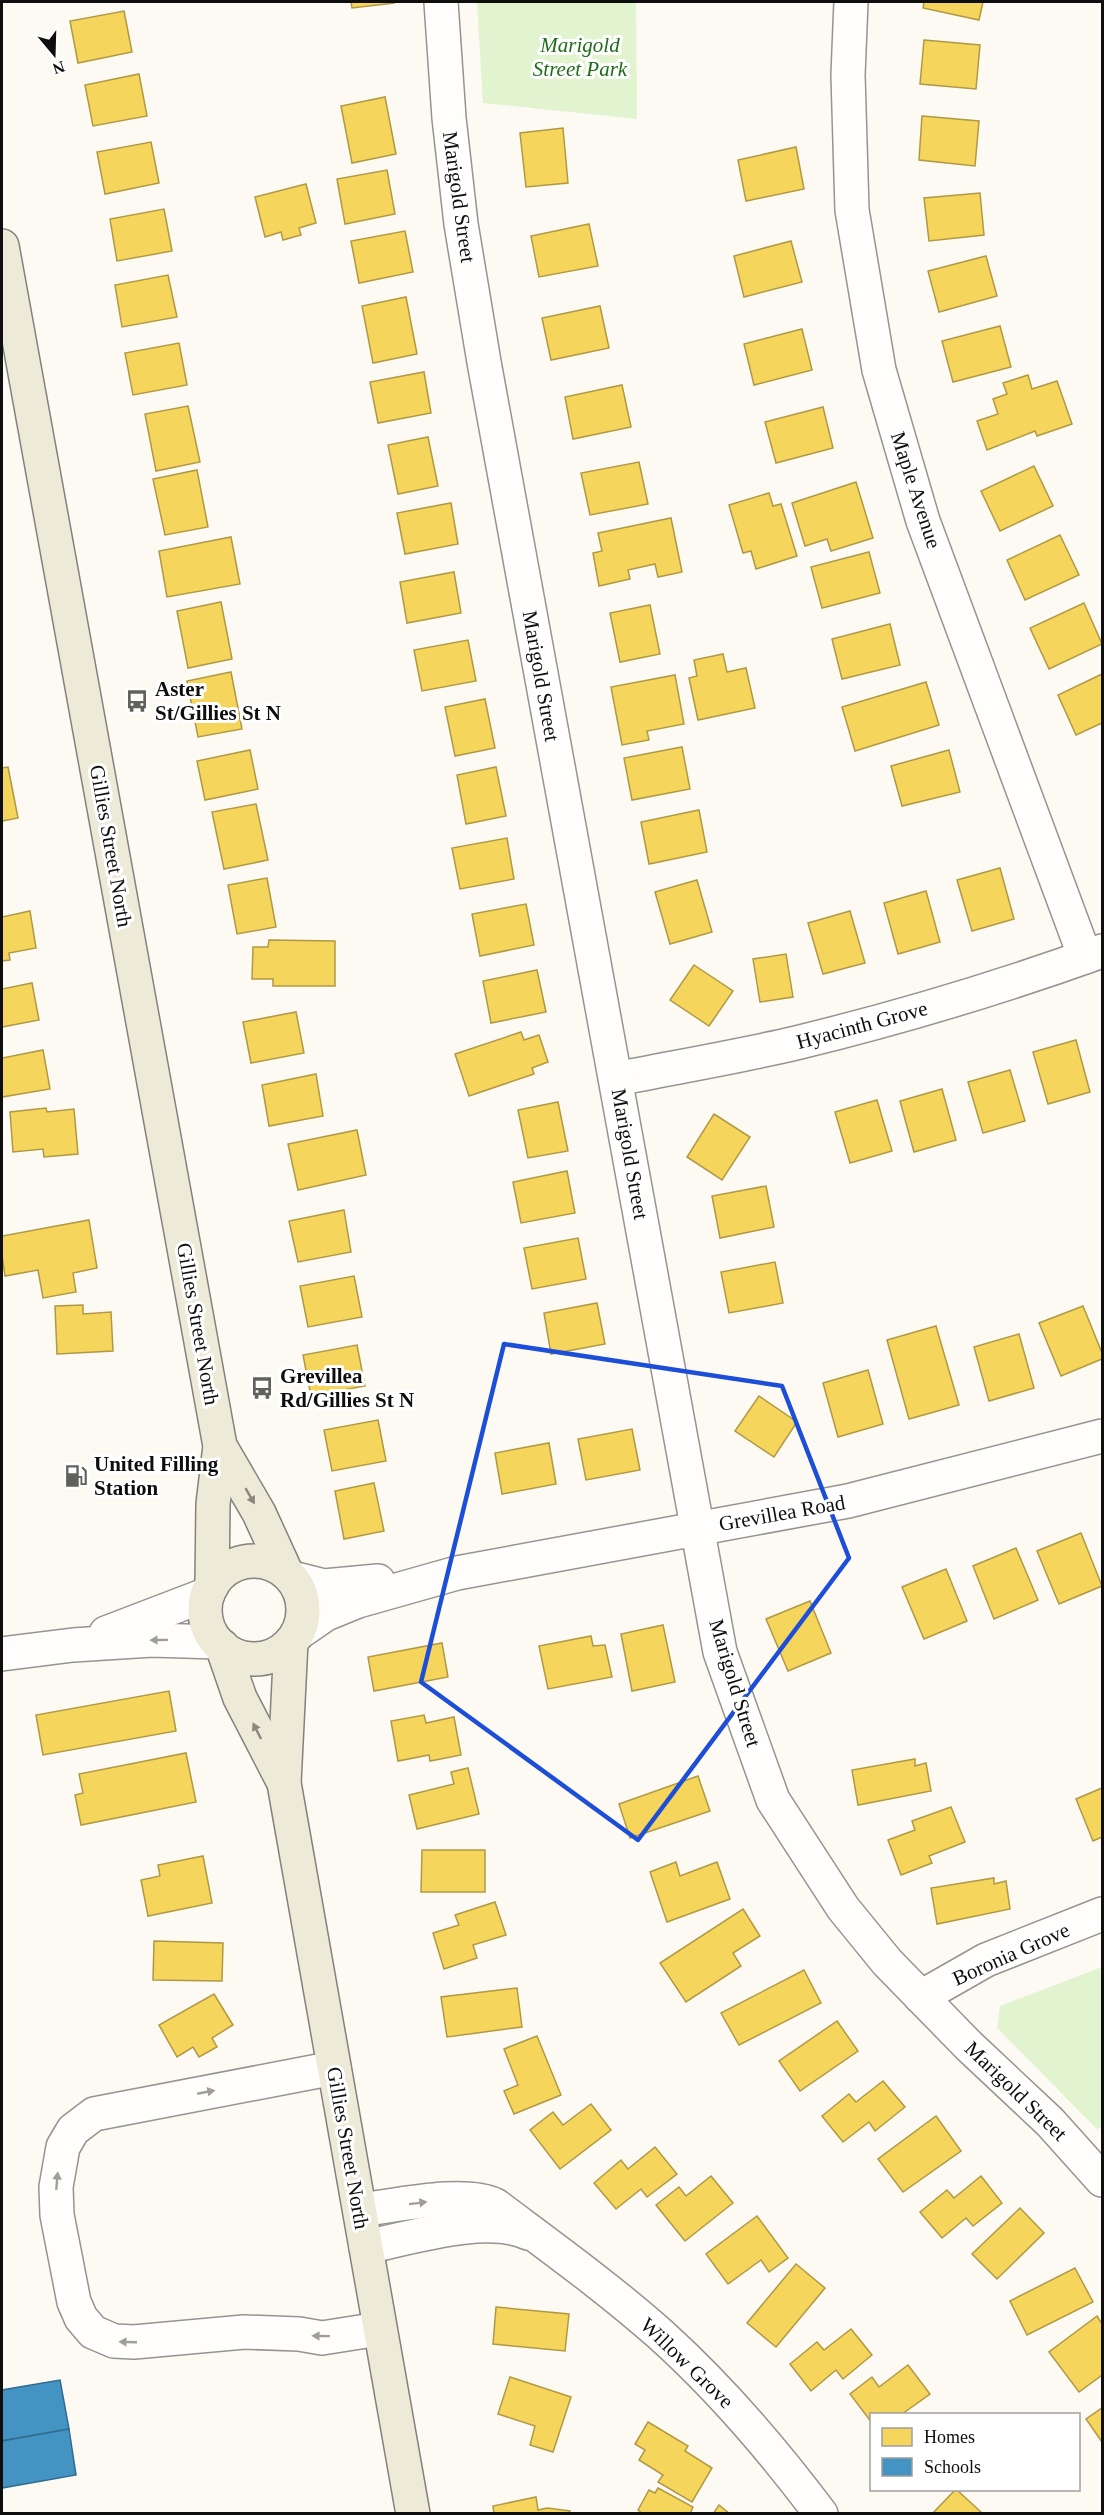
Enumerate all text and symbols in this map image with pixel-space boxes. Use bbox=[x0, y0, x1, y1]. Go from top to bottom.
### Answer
north arrow bbox=[24, 24, 84, 84]
park label: Marigold Street Park bbox=[533, 33, 628, 81]
text: N bbox=[50, 58, 67, 78]
street label: Marigold Street bbox=[438, 130, 480, 264]
street label: Maple Avenue bbox=[886, 429, 946, 551]
street label: Marigold Street bbox=[518, 609, 564, 743]
place label: Aster St/Gillies St N bbox=[155, 677, 281, 725]
bus stop icon: Aster St/Gillies St N bbox=[124, 688, 150, 714]
street label: Gillies Street North bbox=[85, 763, 137, 930]
street label: Hyacinth Grove bbox=[794, 996, 930, 1054]
street label: Marigold Street bbox=[607, 1087, 653, 1221]
street label: Gillies Street North bbox=[172, 1241, 224, 1408]
place label: Grevillea Rd/Gillies St N bbox=[280, 1364, 414, 1412]
bus stop icon: Grevillea Rd/Gillies St N bbox=[249, 1375, 275, 1401]
place label: United Filling Station bbox=[94, 1452, 219, 1500]
fuel station icon: United Filling Station bbox=[63, 1463, 89, 1489]
one-way arrow bbox=[245, 1488, 255, 1505]
street label: Grevillea Road bbox=[717, 1490, 847, 1536]
street label: Marigold Street bbox=[704, 1616, 766, 1750]
one-way arrow bbox=[149, 1635, 168, 1645]
one-way arrow bbox=[252, 1722, 262, 1740]
street label: Boronia Grove bbox=[949, 1918, 1073, 1990]
street label: Marigold Street bbox=[960, 2036, 1072, 2146]
street label: Gillies Street North bbox=[322, 2065, 374, 2232]
one-way arrow bbox=[197, 2087, 216, 2096]
one-way arrow bbox=[52, 2172, 62, 2191]
one-way arrow bbox=[409, 2198, 428, 2208]
street label: Willow Grove bbox=[636, 2313, 738, 2413]
one-way arrow bbox=[312, 2332, 331, 2341]
one-way arrow bbox=[118, 2337, 137, 2346]
legend bbox=[870, 2413, 1080, 2491]
text: Homes bbox=[924, 2427, 975, 2447]
text: Schools bbox=[924, 2457, 981, 2477]

